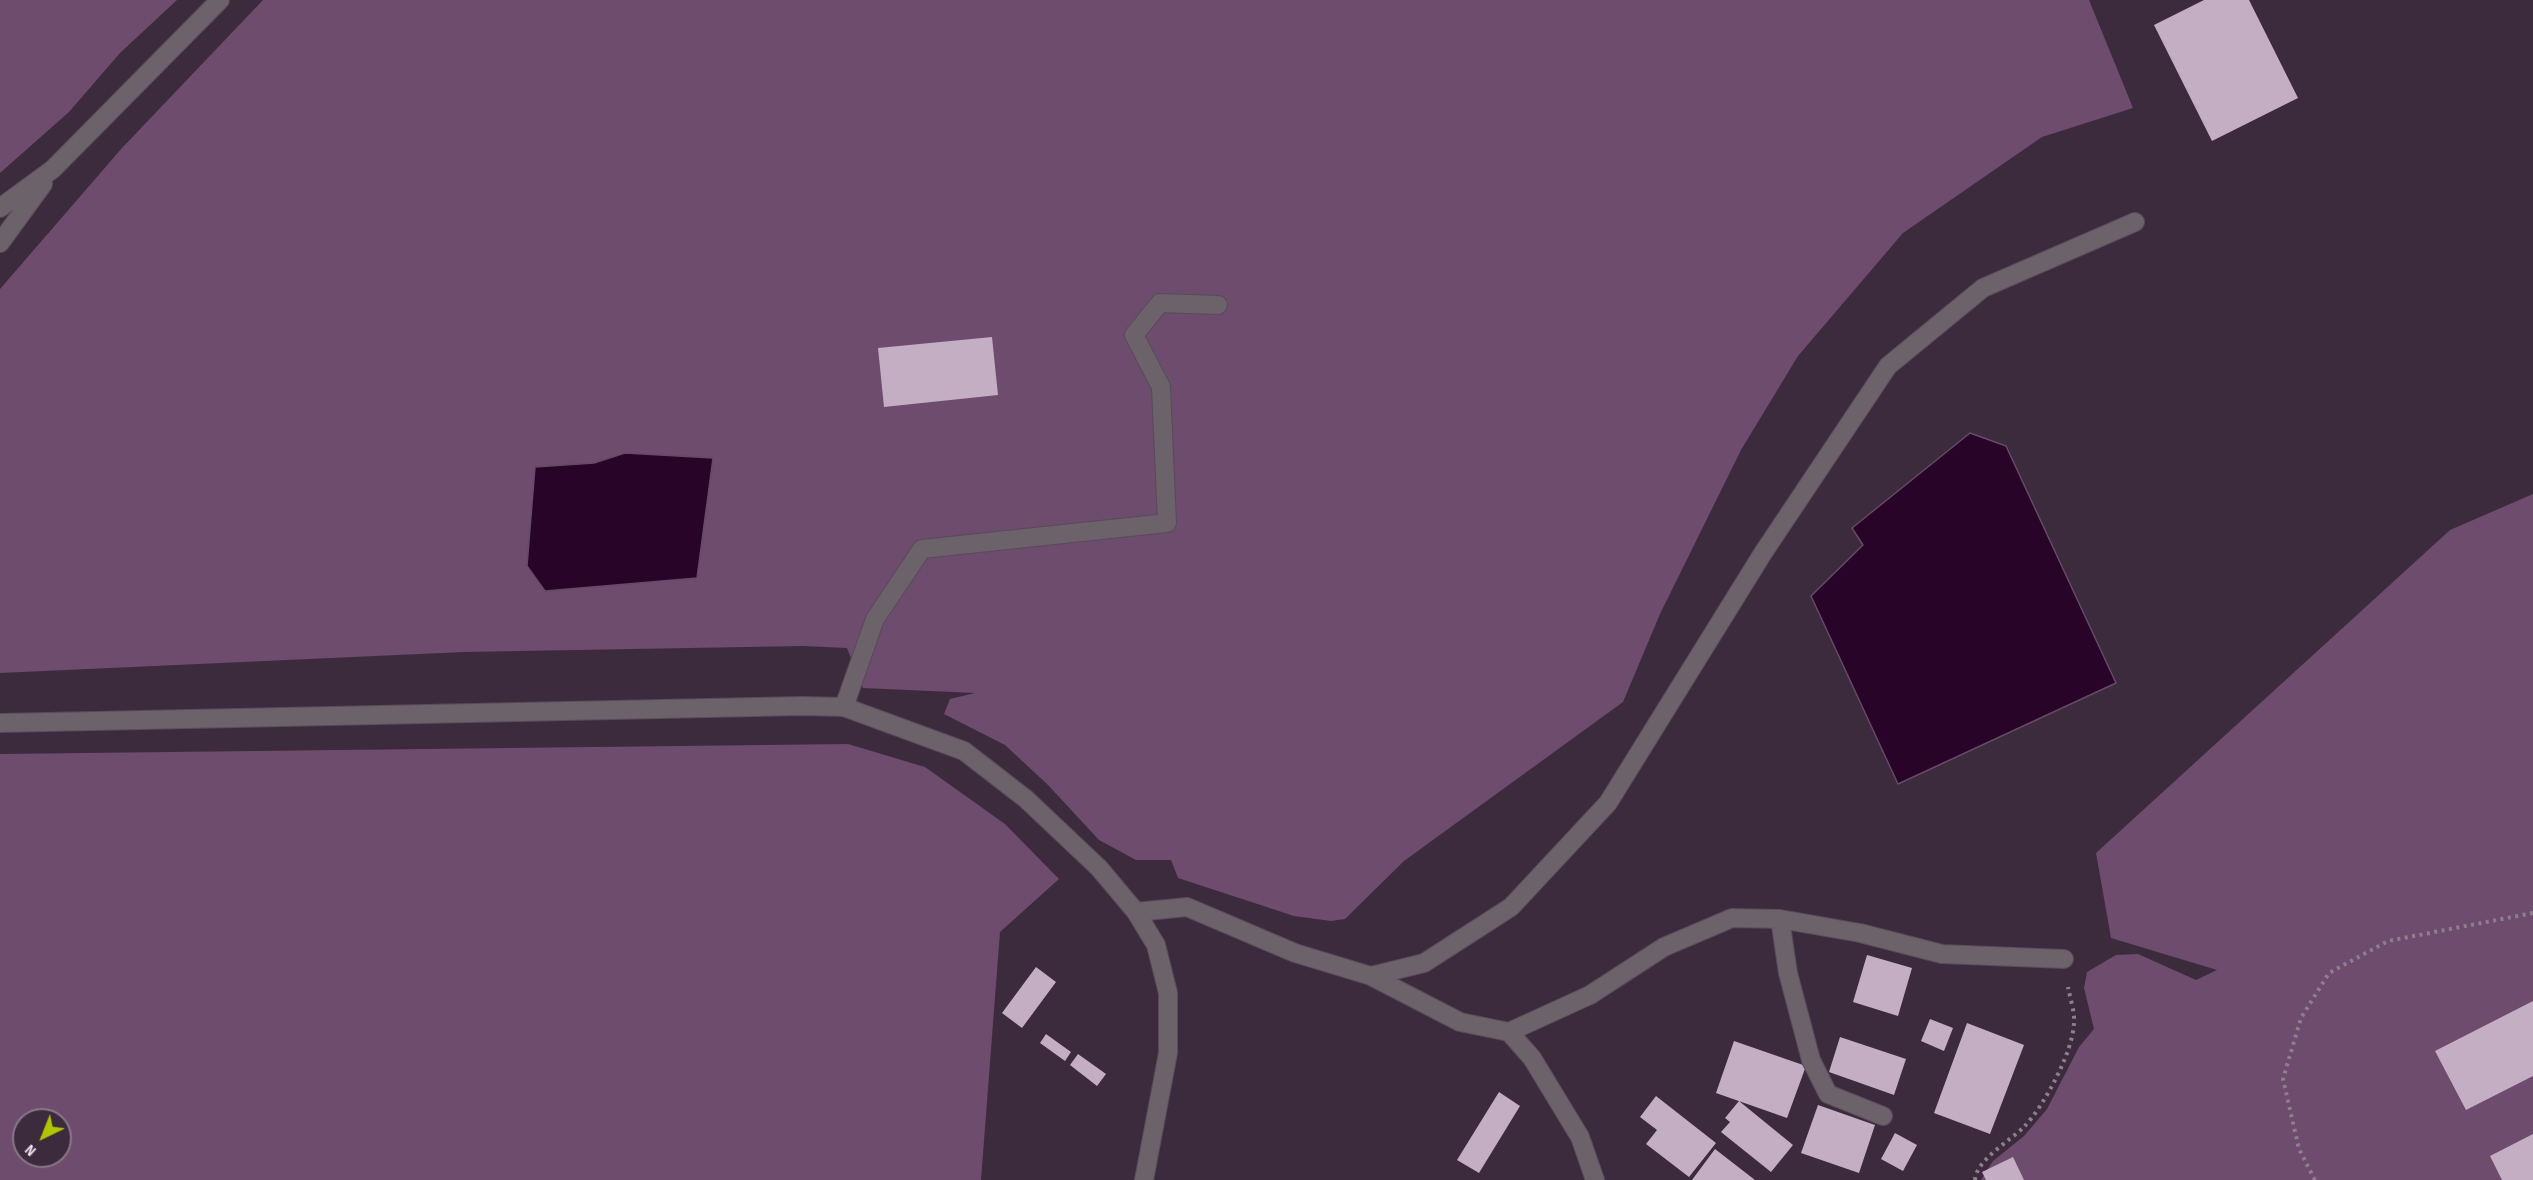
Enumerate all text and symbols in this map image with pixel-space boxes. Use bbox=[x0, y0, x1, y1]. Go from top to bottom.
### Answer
north arrow bbox=[12, 1108, 72, 1168]
text: N bbox=[21, 1140, 40, 1160]

